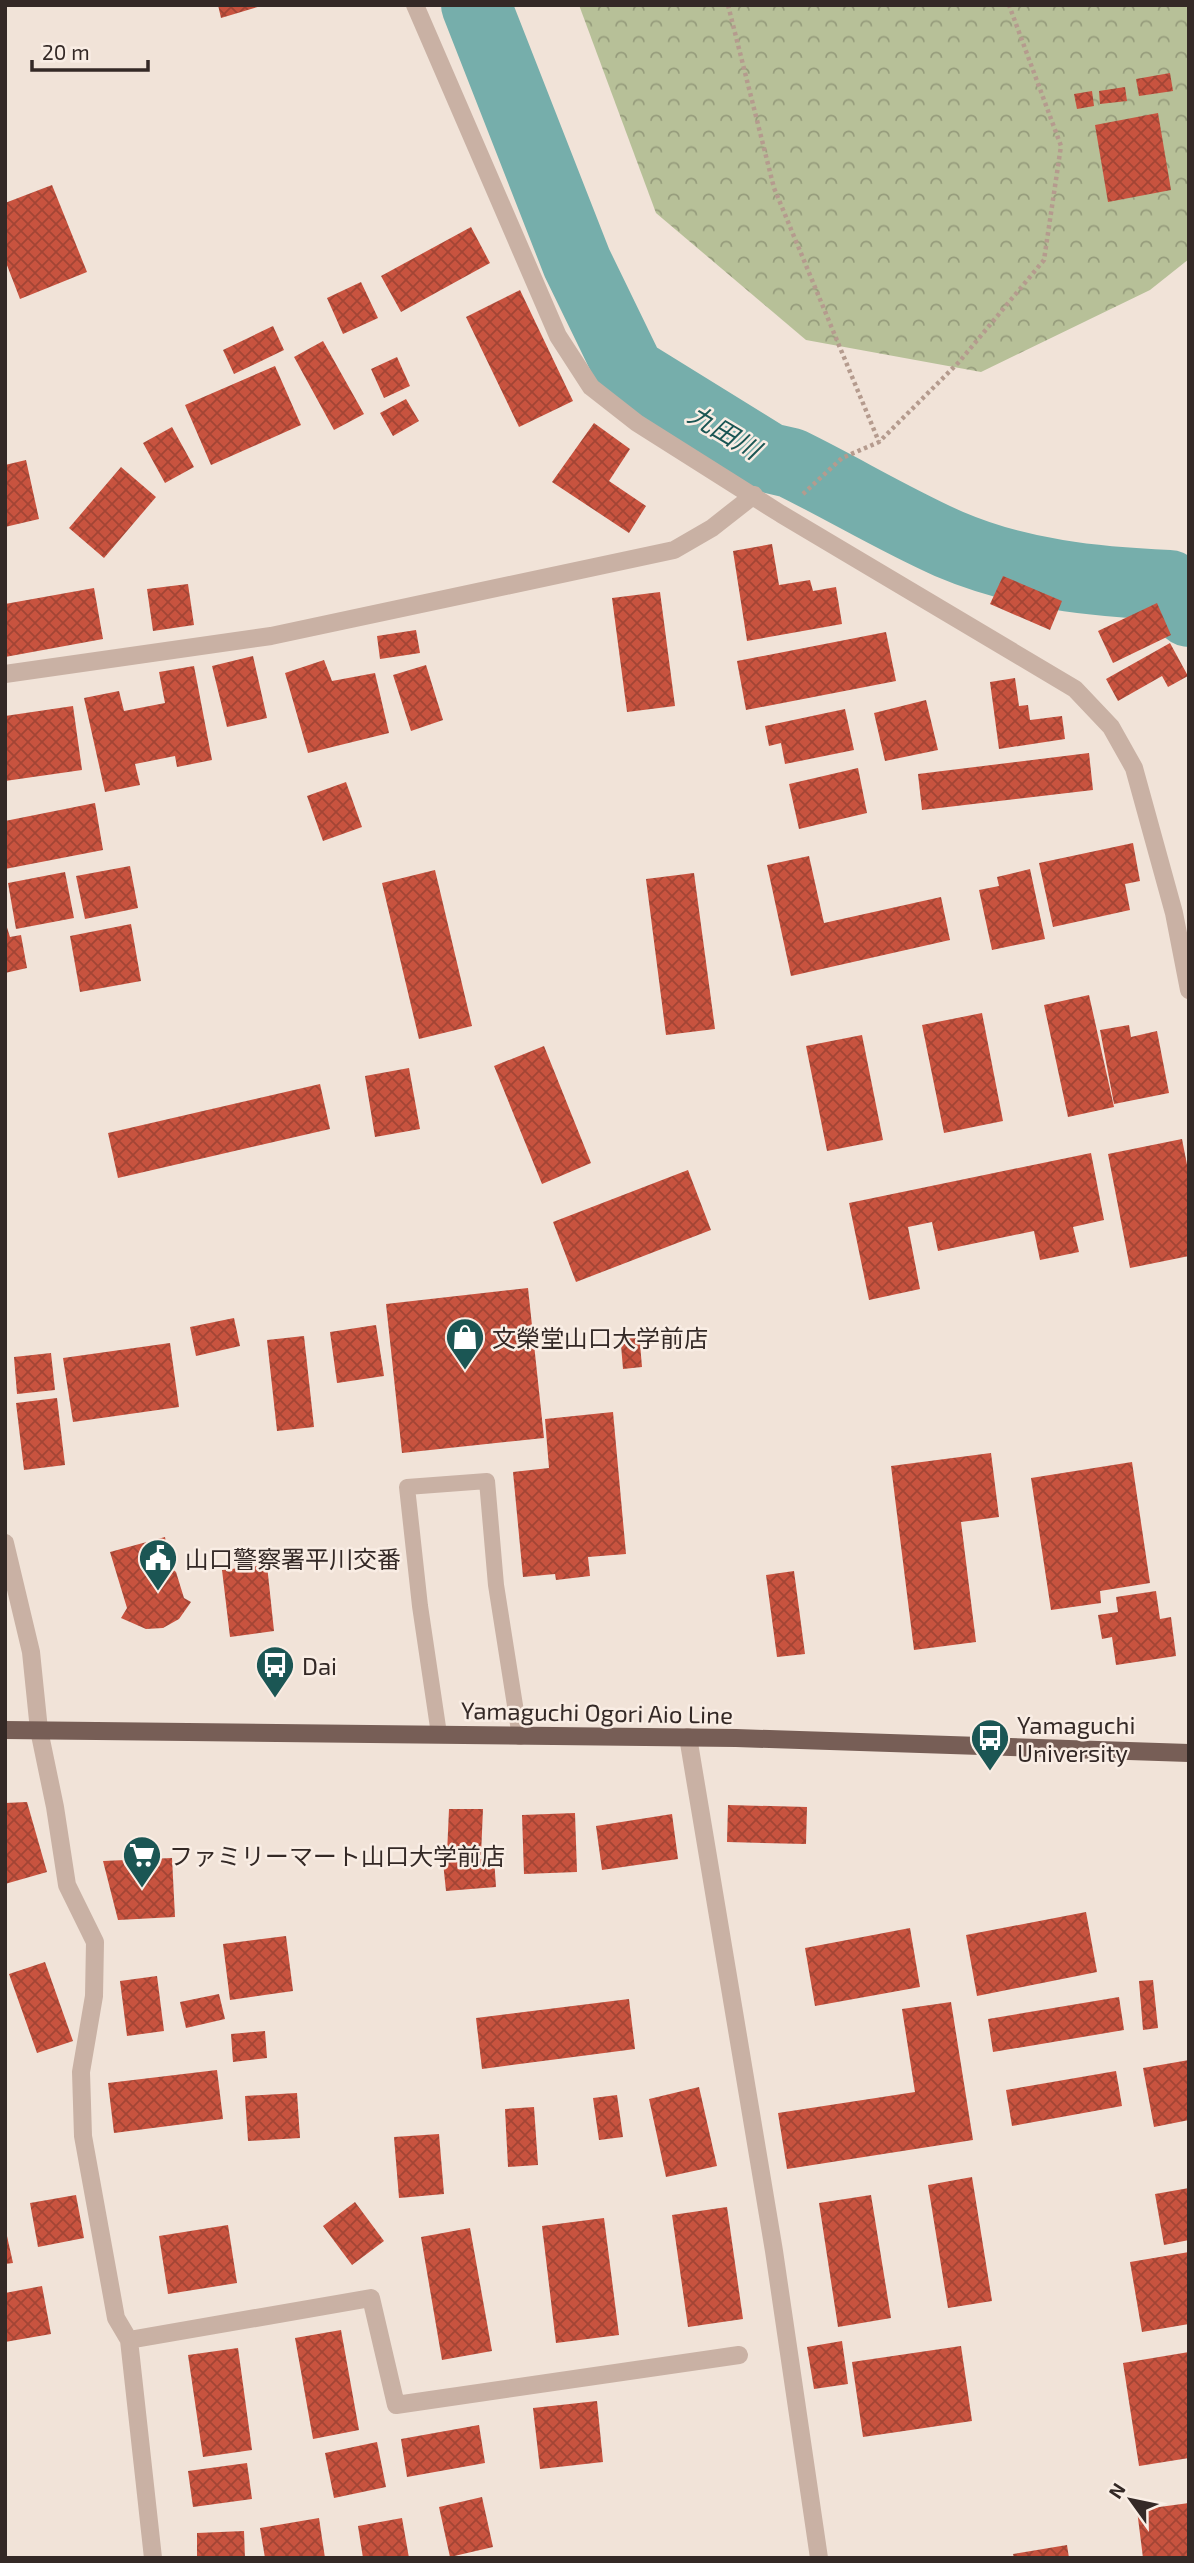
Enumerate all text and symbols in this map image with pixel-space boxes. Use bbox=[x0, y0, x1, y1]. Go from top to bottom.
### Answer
scale bar bbox=[32, 28, 147, 72]
text: 20 m bbox=[42, 39, 90, 64]
water label: 九田川 bbox=[684, 398, 769, 466]
shop icon: 文榮堂山口大学前店 bbox=[444, 1316, 486, 1371]
place label: 文榮堂山口大学前店 bbox=[492, 1323, 708, 1352]
public building icon: 山口警察署平川交番 bbox=[137, 1537, 179, 1592]
place label: 山口警察署平川交番 bbox=[185, 1544, 401, 1573]
bus stop icon: Dai bbox=[254, 1644, 296, 1699]
place label: Dai bbox=[302, 1651, 337, 1680]
street label: Yamaguchi Ogori Aio Line bbox=[461, 1695, 733, 1729]
place label: Yamaguchi University bbox=[1017, 1710, 1135, 1767]
bus stop icon: Yamaguchi University bbox=[969, 1717, 1011, 1772]
supermarket icon: ファミリーマート山口大学前店 bbox=[121, 1834, 163, 1889]
place label: ファミリーマート山口大学前店 bbox=[169, 1841, 505, 1870]
north arrow bbox=[1096, 2465, 1166, 2535]
text: N bbox=[1103, 2478, 1130, 2502]

